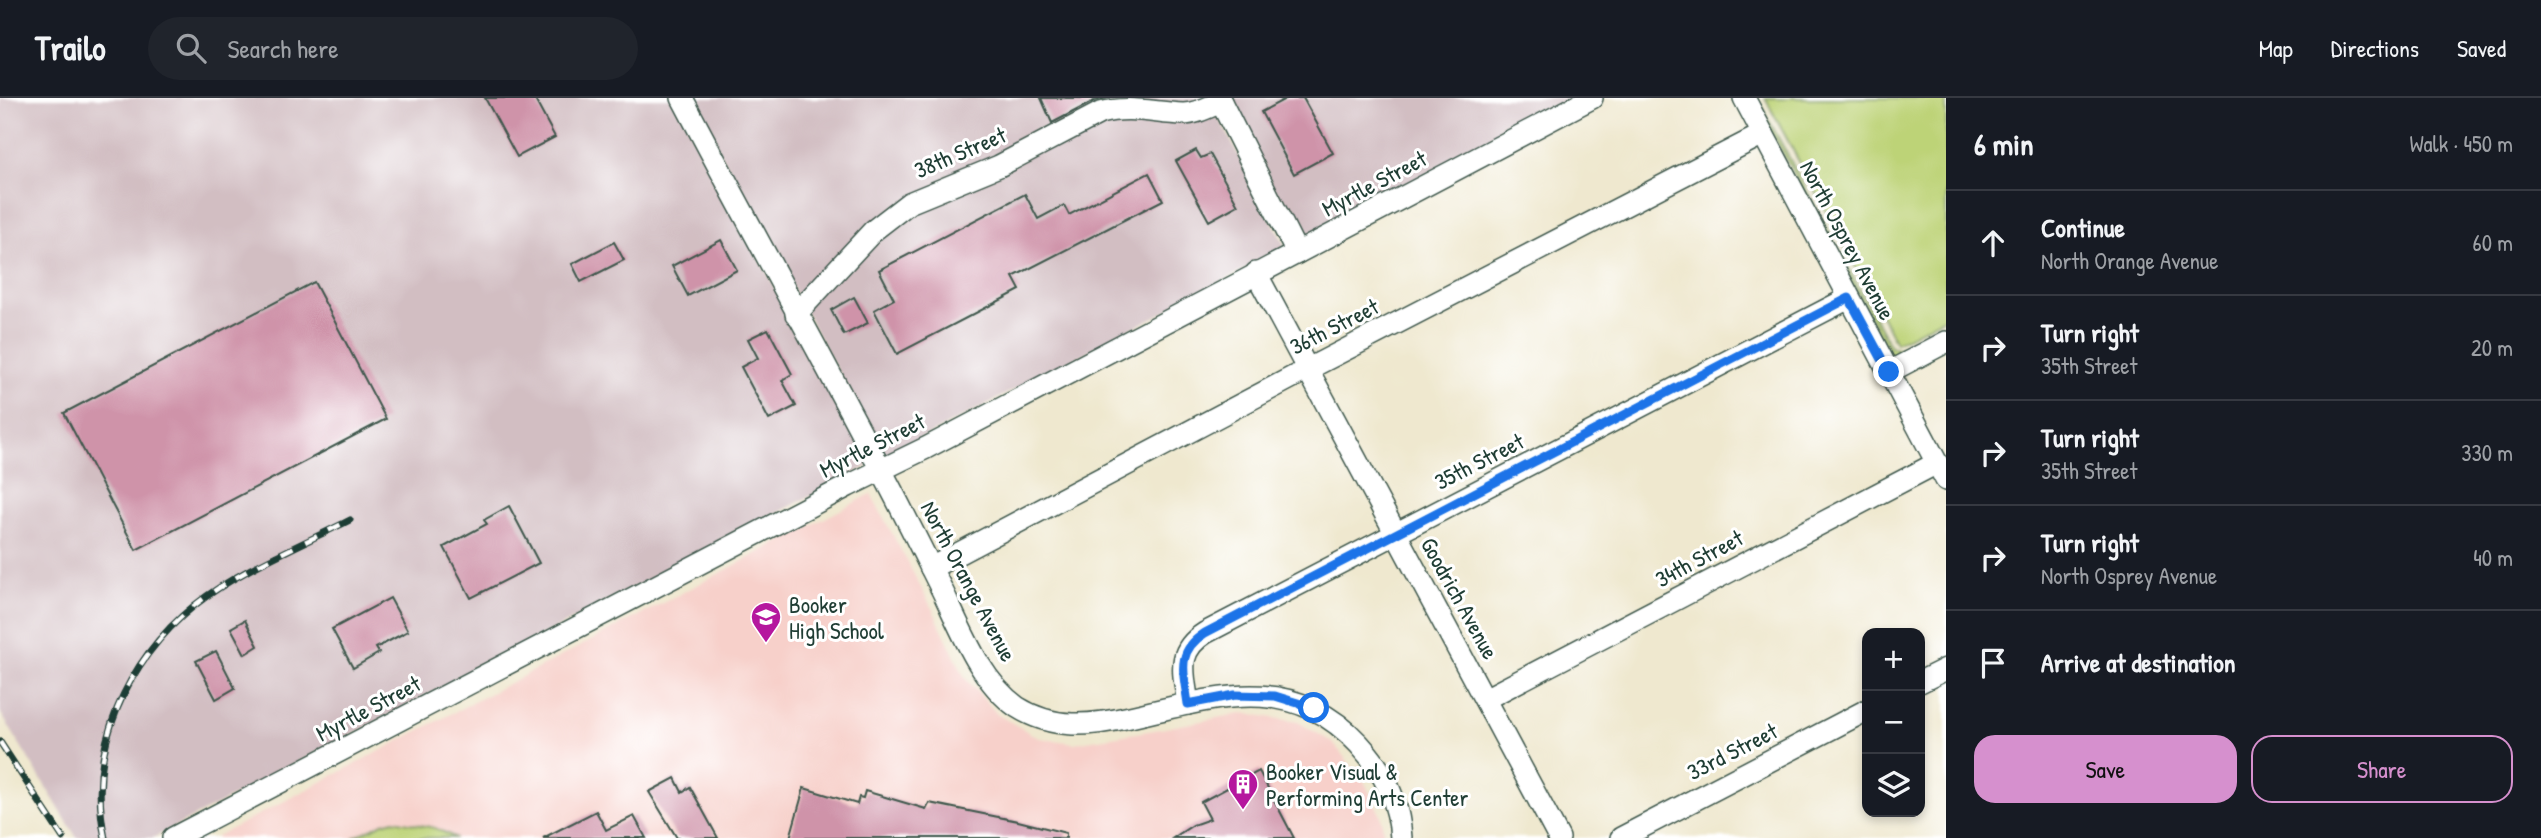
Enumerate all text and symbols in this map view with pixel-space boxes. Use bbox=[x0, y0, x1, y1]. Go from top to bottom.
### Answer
search box bbox=[148, 17, 638, 80]
text: Trailo bbox=[35, 26, 106, 70]
icon: search bbox=[172, 29, 210, 67]
text: Search here bbox=[228, 31, 339, 66]
text: Map bbox=[2259, 32, 2293, 64]
text: Directions bbox=[2331, 32, 2419, 64]
text: Saved bbox=[2457, 32, 2506, 64]
street label: 38th Street bbox=[909, 118, 1012, 185]
text: 6 min bbox=[1974, 124, 2034, 164]
text: Walk · 450 m bbox=[2409, 128, 2513, 159]
street label: Myrtle Street bbox=[1316, 142, 1433, 224]
street label: North Osprey Avenue bbox=[1793, 155, 1903, 325]
text: Continue bbox=[2041, 210, 2125, 245]
icon: ahead bbox=[1974, 224, 2012, 262]
text: 60 m bbox=[2473, 227, 2513, 258]
text: North Orange Avenue bbox=[2041, 245, 2218, 276]
street label: 36th Street bbox=[1284, 290, 1385, 362]
text: Turn right bbox=[2041, 315, 2139, 350]
icon: right bbox=[1974, 329, 2012, 367]
text: 20 m bbox=[2471, 332, 2513, 363]
text: 35th Street bbox=[2041, 350, 2137, 381]
route end bbox=[1873, 356, 1904, 387]
street label: Myrtle Street bbox=[814, 405, 931, 485]
text: Turn right bbox=[2041, 420, 2139, 455]
street label: 35th Street bbox=[1429, 425, 1530, 497]
icon: right bbox=[1974, 434, 2012, 472]
text: 330 m bbox=[2461, 437, 2513, 468]
text: 35th Street bbox=[2041, 455, 2137, 486]
street label: North Orange Avenue bbox=[914, 495, 1024, 667]
street label: 34th Street bbox=[1650, 521, 1749, 594]
text: Turn right bbox=[2041, 525, 2139, 560]
street label: Goodrich Avenue bbox=[1414, 532, 1506, 664]
icon: right bbox=[1974, 539, 2012, 577]
text: 40 m bbox=[2473, 542, 2513, 573]
text: North Osprey Avenue bbox=[2041, 560, 2217, 591]
place label: Booker High School bbox=[789, 589, 885, 646]
school or university icon: Booker High School bbox=[749, 600, 783, 644]
map controls bbox=[1862, 628, 1925, 817]
button: + bbox=[1862, 628, 1925, 691]
icon: arrive bbox=[1974, 644, 2012, 682]
text: Arrive at destination bbox=[2041, 645, 2236, 680]
street label: Myrtle Street bbox=[310, 667, 427, 749]
button: − bbox=[1862, 691, 1925, 754]
route start bbox=[1298, 692, 1329, 723]
street label: 33rd Street bbox=[1682, 715, 1783, 787]
button: Save bbox=[1974, 735, 2237, 803]
button: Share bbox=[2251, 735, 2513, 803]
button: layers bbox=[1862, 754, 1925, 817]
place label: Booker Visual & Performing Arts Center bbox=[1266, 756, 1469, 813]
building icon: Booker Visual & Performing Arts Center bbox=[1226, 767, 1260, 811]

